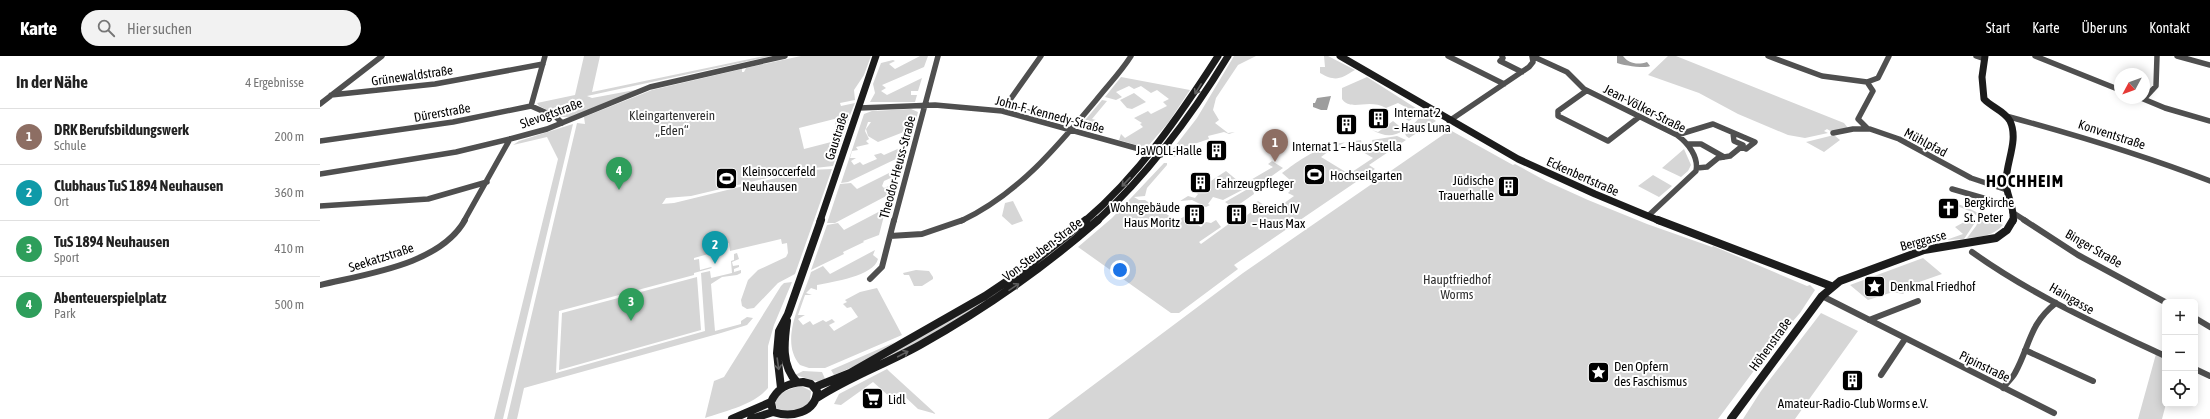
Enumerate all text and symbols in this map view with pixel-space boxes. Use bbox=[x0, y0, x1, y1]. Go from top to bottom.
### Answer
search box bbox=[81, 10, 361, 46]
text: Karte bbox=[20, 17, 57, 39]
icon: search bbox=[95, 17, 117, 39]
text: Hier suchen bbox=[127, 20, 192, 37]
text: Start bbox=[1986, 20, 2010, 36]
text: Karte bbox=[2032, 20, 2060, 36]
text: Über uns bbox=[2082, 20, 2127, 36]
text: Kontakt bbox=[2149, 20, 2190, 36]
street label: Grünewaldstraße bbox=[370, 62, 454, 89]
north arrow bbox=[2114, 68, 2150, 104]
text: In der Nähe bbox=[16, 72, 88, 92]
text: 4 Ergebnisse bbox=[245, 75, 304, 90]
street label: Jean-Völker-Straße bbox=[1601, 81, 1689, 136]
one-way arrow bbox=[1194, 83, 1202, 94]
street label: John-F.-Kennedy-Straße bbox=[994, 93, 1106, 136]
street label: Slevogtstraße bbox=[518, 95, 584, 132]
street label: Dürerstraße bbox=[413, 100, 472, 125]
place label: Internat 2 – Haus Luna bbox=[1394, 105, 1451, 135]
building icon: Internat 2 – Haus Luna bbox=[1365, 106, 1391, 132]
park label: Kleingartenverein „Eden“ bbox=[629, 108, 715, 138]
street label: Gaustraße bbox=[822, 110, 851, 162]
building icon: Internat 1 – Haus Stella bbox=[1334, 111, 1360, 137]
street label: Theodor-Heuss-Straße bbox=[877, 114, 918, 220]
street label: Konventstraße bbox=[2076, 117, 2147, 152]
text: DRK Berufsbildungswerk bbox=[54, 121, 189, 138]
street label: Mühlpfad bbox=[1902, 125, 1950, 160]
text: 1 bbox=[26, 129, 32, 144]
text: 200 m bbox=[275, 129, 304, 144]
pin: 1 bbox=[1262, 129, 1288, 162]
building icon: JaWOLL-Halle bbox=[1204, 137, 1230, 163]
text: Schule bbox=[54, 138, 86, 153]
place label: Internat 1 – Haus Stella bbox=[1292, 139, 1402, 154]
place label: JaWOLL-Halle bbox=[1136, 143, 1202, 158]
street label: Eckenbertstraße bbox=[1544, 154, 1621, 199]
pin: 4 bbox=[606, 157, 632, 190]
sports icon: Hochseilgarten bbox=[1302, 162, 1328, 188]
place label: Kleinsoccerfeld Neuhausen bbox=[742, 164, 816, 194]
sports icon: Kleinsoccerfeld Neuhausen bbox=[714, 165, 740, 191]
place label: Hochseilgarten bbox=[1330, 168, 1402, 183]
building icon: Fahrzeugpfleger bbox=[1187, 170, 1213, 196]
district label: HOCHHEIM bbox=[1986, 171, 2064, 191]
place label: Jüdische Trauerhalle bbox=[1438, 173, 1494, 203]
building icon: Jüdische Trauerhalle bbox=[1496, 174, 1522, 200]
place label: Fahrzeugpfleger bbox=[1216, 176, 1294, 191]
text: Clubhaus TuS 1894 Neuhausen bbox=[54, 177, 223, 194]
one-way arrow bbox=[1121, 177, 1130, 187]
text: 2 bbox=[26, 185, 32, 200]
text: 360 m bbox=[275, 185, 304, 200]
text: Ort bbox=[54, 194, 69, 209]
place label: Bergkirche St. Peter bbox=[1964, 195, 2014, 225]
church icon: Bergkirche St. Peter bbox=[1936, 196, 1962, 222]
place label: Wohngebäude Haus Moritz bbox=[1110, 200, 1180, 230]
building icon: Wohngebäude Haus Moritz bbox=[1182, 201, 1208, 227]
place label: Bereich IV – Haus Max bbox=[1252, 201, 1306, 231]
building icon: Bereich IV – Haus Max bbox=[1223, 202, 1249, 228]
street label: Von-Steuben-Straße bbox=[1000, 215, 1085, 284]
street label: Binger Straße bbox=[2063, 226, 2125, 271]
street label: Berggasse bbox=[1898, 227, 1948, 254]
pin: 2 bbox=[702, 231, 728, 264]
text: TuS 1894 Neuhausen bbox=[54, 233, 169, 250]
street label: Seekatzstraße bbox=[347, 240, 416, 275]
text: 3 bbox=[26, 241, 32, 256]
text: 410 m bbox=[275, 241, 304, 256]
text: Sport bbox=[54, 250, 79, 265]
your location bbox=[1110, 260, 1130, 280]
park label: Hauptfriedhof Worms bbox=[1423, 272, 1492, 302]
place icon: Denkmal Friedhof bbox=[1861, 273, 1887, 299]
place label: Denkmal Friedhof bbox=[1890, 279, 1976, 294]
street label: Haingasse bbox=[2047, 280, 2097, 317]
one-way arrow bbox=[1008, 283, 1019, 291]
pin: 3 bbox=[618, 288, 644, 321]
text: Abenteuerspielplatz bbox=[54, 289, 166, 306]
text: 4 bbox=[26, 297, 32, 312]
text: 500 m bbox=[275, 297, 304, 312]
map controls bbox=[2162, 299, 2198, 407]
button: + bbox=[2162, 299, 2198, 335]
text: Park bbox=[54, 306, 76, 321]
street label: Höhenstraße bbox=[1746, 315, 1795, 374]
button: − bbox=[2162, 335, 2198, 371]
street label: Pipinstraße bbox=[1957, 348, 2013, 385]
one-way arrow bbox=[896, 350, 908, 357]
one-way arrow bbox=[775, 357, 782, 370]
place label: Den Opfern des Faschismus bbox=[1614, 359, 1687, 389]
place icon: Den Opfern des Faschismus bbox=[1586, 360, 1612, 386]
building icon: Amateur-Radio-Club Worms e.V. bbox=[1840, 368, 1866, 394]
button: locate bbox=[2162, 371, 2198, 407]
supermarket icon: Lidl bbox=[859, 386, 885, 412]
place label: Lidl bbox=[888, 392, 906, 407]
place label: Amateur-Radio-Club Worms e.V. bbox=[1778, 396, 1928, 411]

